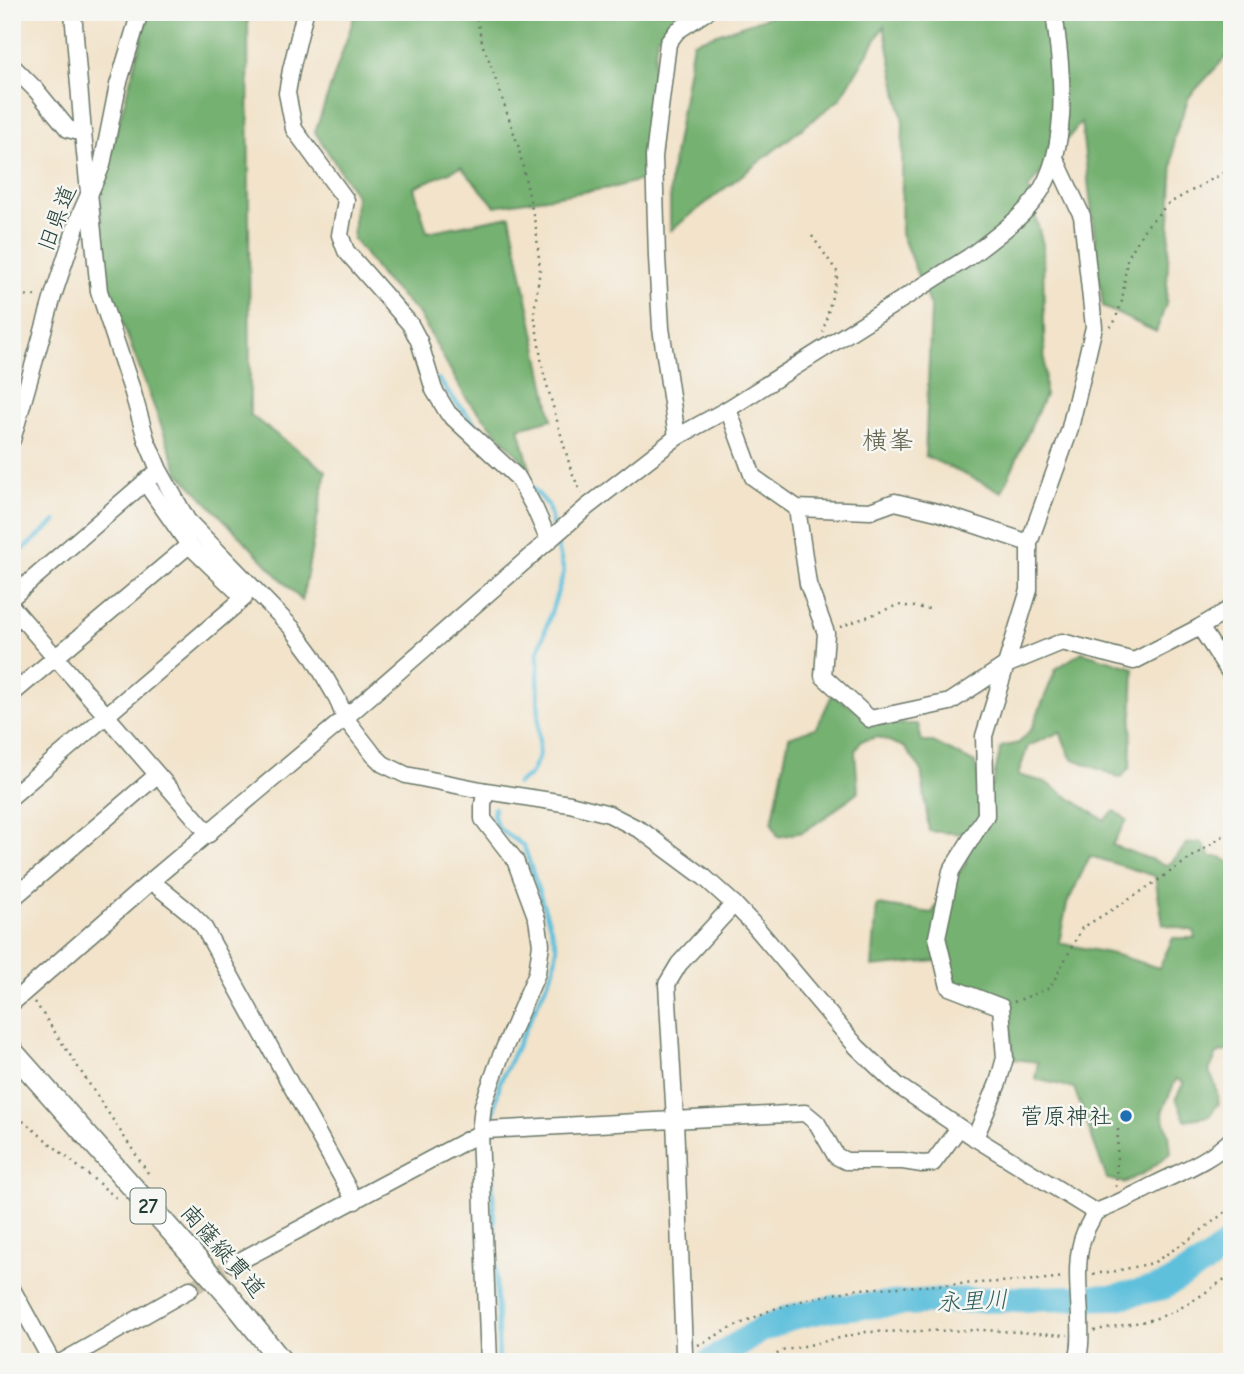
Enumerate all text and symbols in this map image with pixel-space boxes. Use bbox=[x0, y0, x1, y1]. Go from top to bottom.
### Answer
street label: 旧県道 bbox=[32, 181, 82, 255]
district label: 横峯 bbox=[862, 426, 914, 456]
place label: 菅原神社 bbox=[1020, 1103, 1112, 1130]
marker: 菅原神社 bbox=[1118, 1108, 1134, 1124]
road number: 27 bbox=[130, 1188, 166, 1224]
street label: 南薩縦貫道 bbox=[175, 1199, 271, 1303]
water label: 永里川 bbox=[935, 1285, 1009, 1317]

